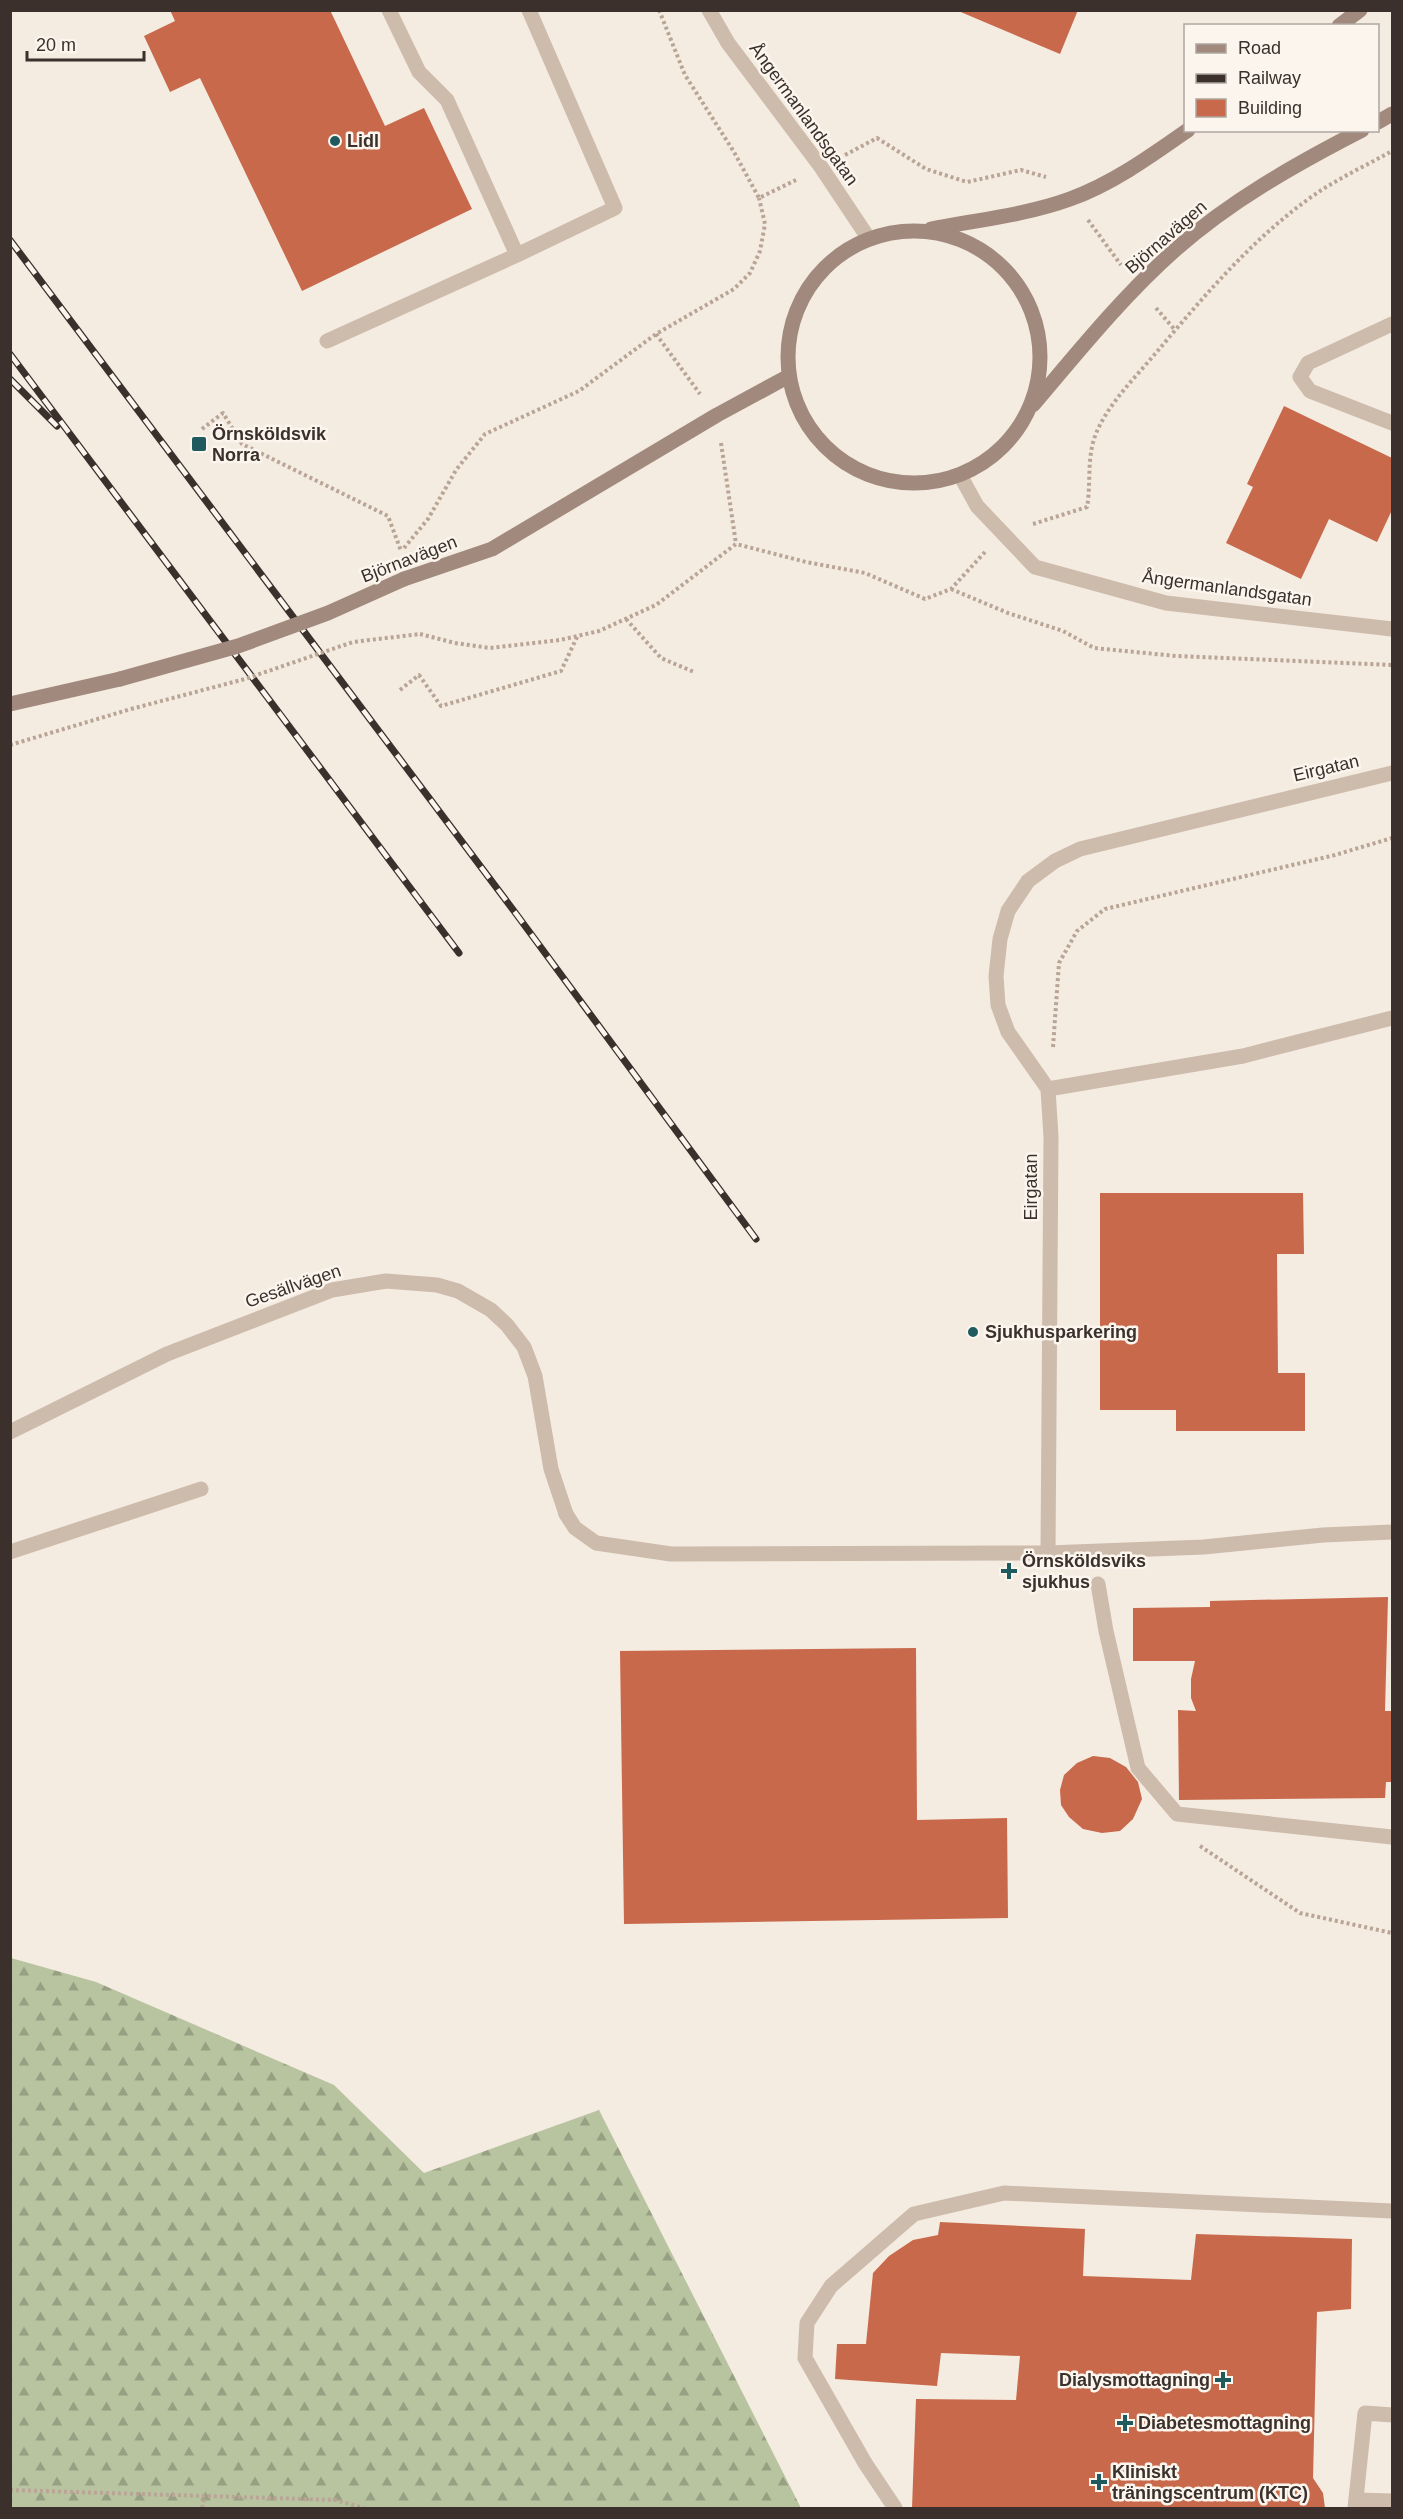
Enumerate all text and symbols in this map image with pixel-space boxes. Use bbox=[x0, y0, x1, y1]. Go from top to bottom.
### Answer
scale bar bbox=[27, 24, 144, 62]
legend bbox=[1184, 24, 1379, 132]
text: 20 m bbox=[36, 35, 76, 55]
text: Road bbox=[1238, 38, 1281, 58]
street label: Ångermanlandsgatan bbox=[746, 39, 862, 189]
text: Railway bbox=[1238, 68, 1301, 88]
text: Building bbox=[1238, 98, 1302, 118]
place label: Lidl bbox=[347, 131, 379, 151]
marker: Lidl bbox=[328, 134, 342, 148]
street label: Björnavägen bbox=[1121, 196, 1211, 278]
place label: Örnsköldsvik Norra bbox=[212, 424, 327, 465]
marker: Örnsköldsvik Norra bbox=[190, 435, 208, 453]
street label: Björnavägen bbox=[358, 532, 460, 586]
street label: Ångermanlandsgatan bbox=[1141, 566, 1313, 610]
street label: Eirgatan bbox=[1291, 751, 1361, 785]
street label: Eirgatan bbox=[1021, 1153, 1041, 1221]
street label: Gesällvägen bbox=[242, 1260, 344, 1312]
place label: Sjukhusparkering bbox=[985, 1322, 1137, 1342]
marker: Sjukhusparkering bbox=[966, 1325, 980, 1339]
place label: Örnsköldsviks sjukhus bbox=[1022, 1551, 1146, 1592]
marker: Örnsköldsviks sjukhus bbox=[1000, 1562, 1018, 1580]
place label: Dialysmottagning bbox=[1059, 2370, 1210, 2390]
marker: Dialysmottagning bbox=[1214, 2371, 1232, 2389]
place label: Diabetesmottagning bbox=[1138, 2413, 1311, 2433]
marker: Diabetesmottagning bbox=[1116, 2414, 1134, 2432]
place label: Kliniskt träningscentrum (KTC) bbox=[1112, 2462, 1308, 2503]
marker: Kliniskt träningscentrum (KTC) bbox=[1090, 2473, 1108, 2491]

